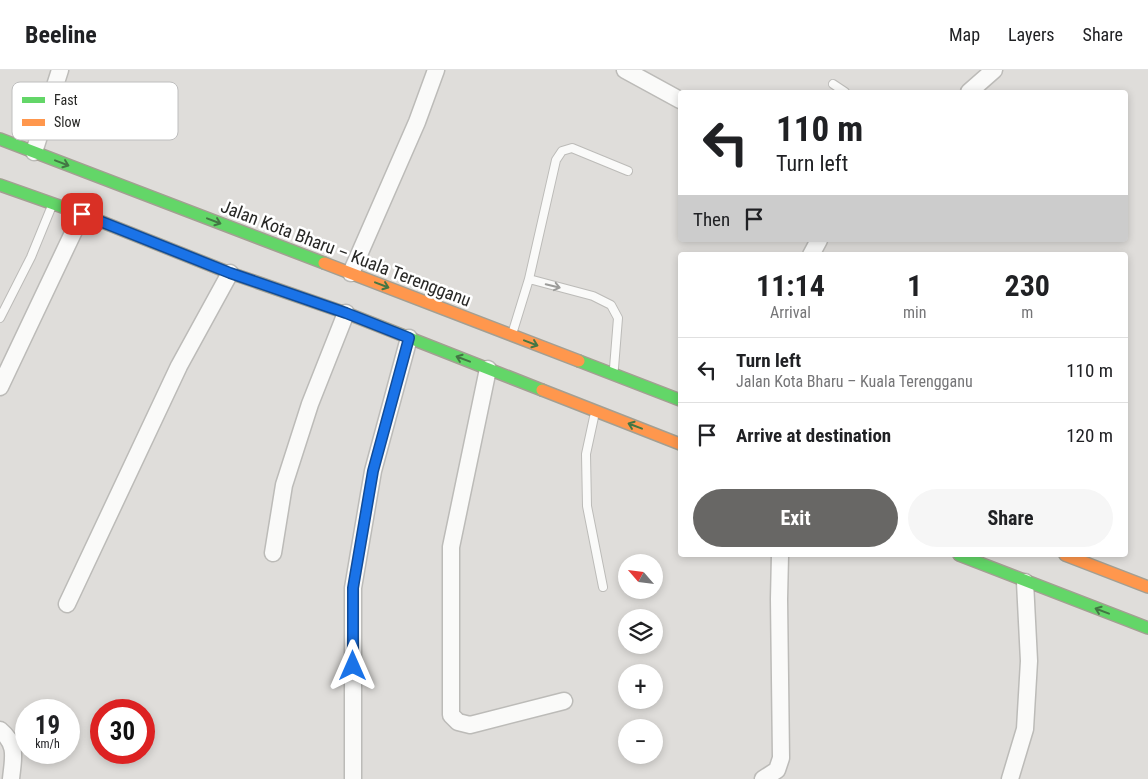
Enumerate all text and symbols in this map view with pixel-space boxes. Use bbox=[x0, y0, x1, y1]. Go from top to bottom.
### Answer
text: Beeline bbox=[25, 21, 97, 49]
text: Map bbox=[949, 24, 980, 45]
text: Layers bbox=[1008, 24, 1055, 45]
text: Share bbox=[1083, 24, 1123, 45]
legend bbox=[12, 82, 178, 140]
text: Fast bbox=[54, 92, 78, 108]
text: 110 m bbox=[776, 109, 863, 150]
icon: left bbox=[693, 110, 758, 175]
text: Slow bbox=[54, 114, 81, 130]
text: Turn left bbox=[776, 151, 848, 176]
one-way arrow bbox=[54, 159, 69, 168]
pin bbox=[61, 193, 103, 235]
street label: Jalan Kota Bharu – Kuala Terengganu bbox=[218, 196, 474, 310]
icon: arrive bbox=[68, 200, 96, 228]
icon: arrive bbox=[740, 205, 768, 233]
text: Then bbox=[693, 208, 730, 231]
one-way arrow bbox=[205, 217, 221, 226]
text: 11:14 bbox=[756, 268, 825, 303]
text: 1 bbox=[907, 268, 922, 303]
text: 230 bbox=[1004, 268, 1050, 303]
one-way arrow bbox=[374, 281, 389, 290]
one-way arrow bbox=[545, 282, 561, 291]
text: Arrival bbox=[770, 303, 811, 322]
text: min bbox=[903, 303, 926, 322]
text: m bbox=[1021, 303, 1033, 322]
one-way arrow bbox=[523, 339, 539, 348]
text: Turn left bbox=[736, 349, 801, 372]
one-way arrow bbox=[456, 354, 471, 363]
icon: left bbox=[693, 356, 721, 384]
text: 110 m bbox=[1066, 359, 1113, 382]
text: Jalan Kota Bharu – Kuala Terengganu bbox=[736, 372, 973, 391]
one-way arrow bbox=[627, 421, 643, 430]
icon: arrive bbox=[693, 421, 721, 449]
text: Arrive at destination bbox=[736, 424, 891, 447]
text: 120 m bbox=[1066, 424, 1113, 447]
button: Exit bbox=[693, 489, 898, 547]
button: Share bbox=[908, 489, 1113, 547]
north arrow bbox=[618, 554, 662, 599]
map controls bbox=[618, 554, 663, 764]
one-way arrow bbox=[1095, 606, 1111, 615]
button: layers bbox=[618, 609, 663, 654]
position arrow bbox=[326, 639, 378, 691]
button: + bbox=[618, 664, 663, 709]
speed limit sign: 30 bbox=[90, 699, 155, 764]
text: 19 bbox=[35, 711, 60, 740]
button: − bbox=[618, 719, 663, 764]
text: km/h bbox=[35, 737, 60, 751]

